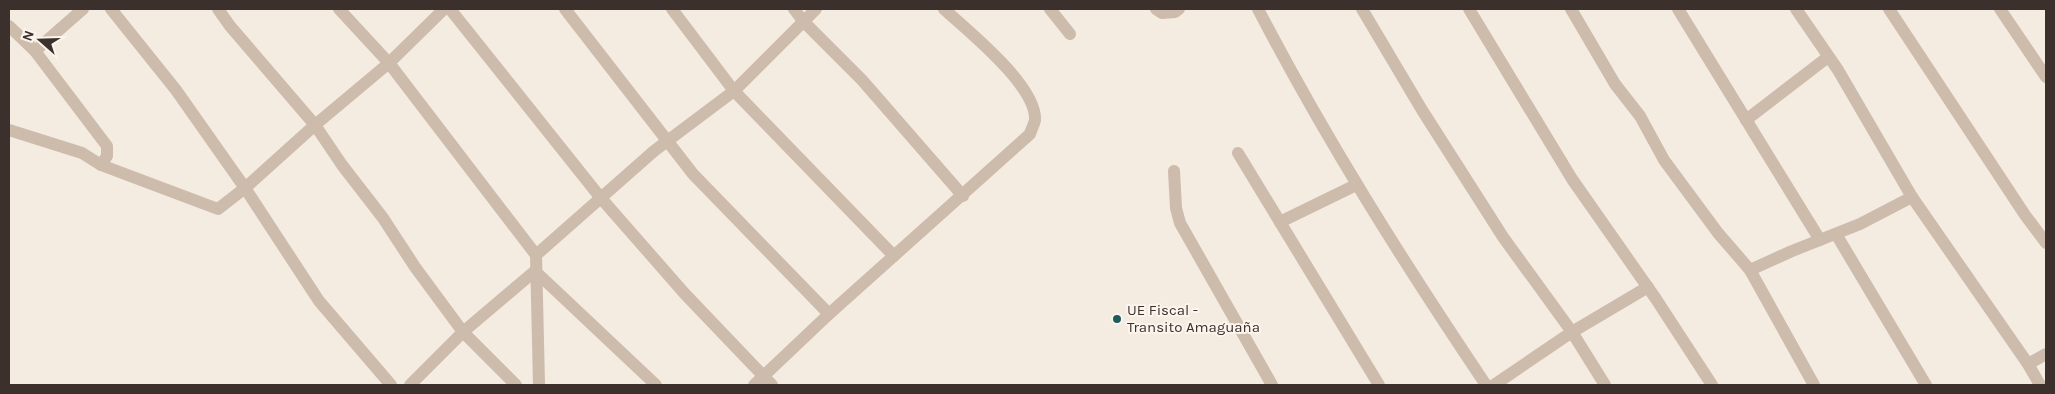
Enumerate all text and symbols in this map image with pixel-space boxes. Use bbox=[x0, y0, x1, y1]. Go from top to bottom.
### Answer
north arrow bbox=[15, 15, 65, 65]
text: N bbox=[19, 28, 38, 43]
place label: UE Fiscal - Transito Amaguaña bbox=[1127, 301, 1260, 336]
marker: UE Fiscal - Transito Amaguaña bbox=[1111, 313, 1123, 325]

